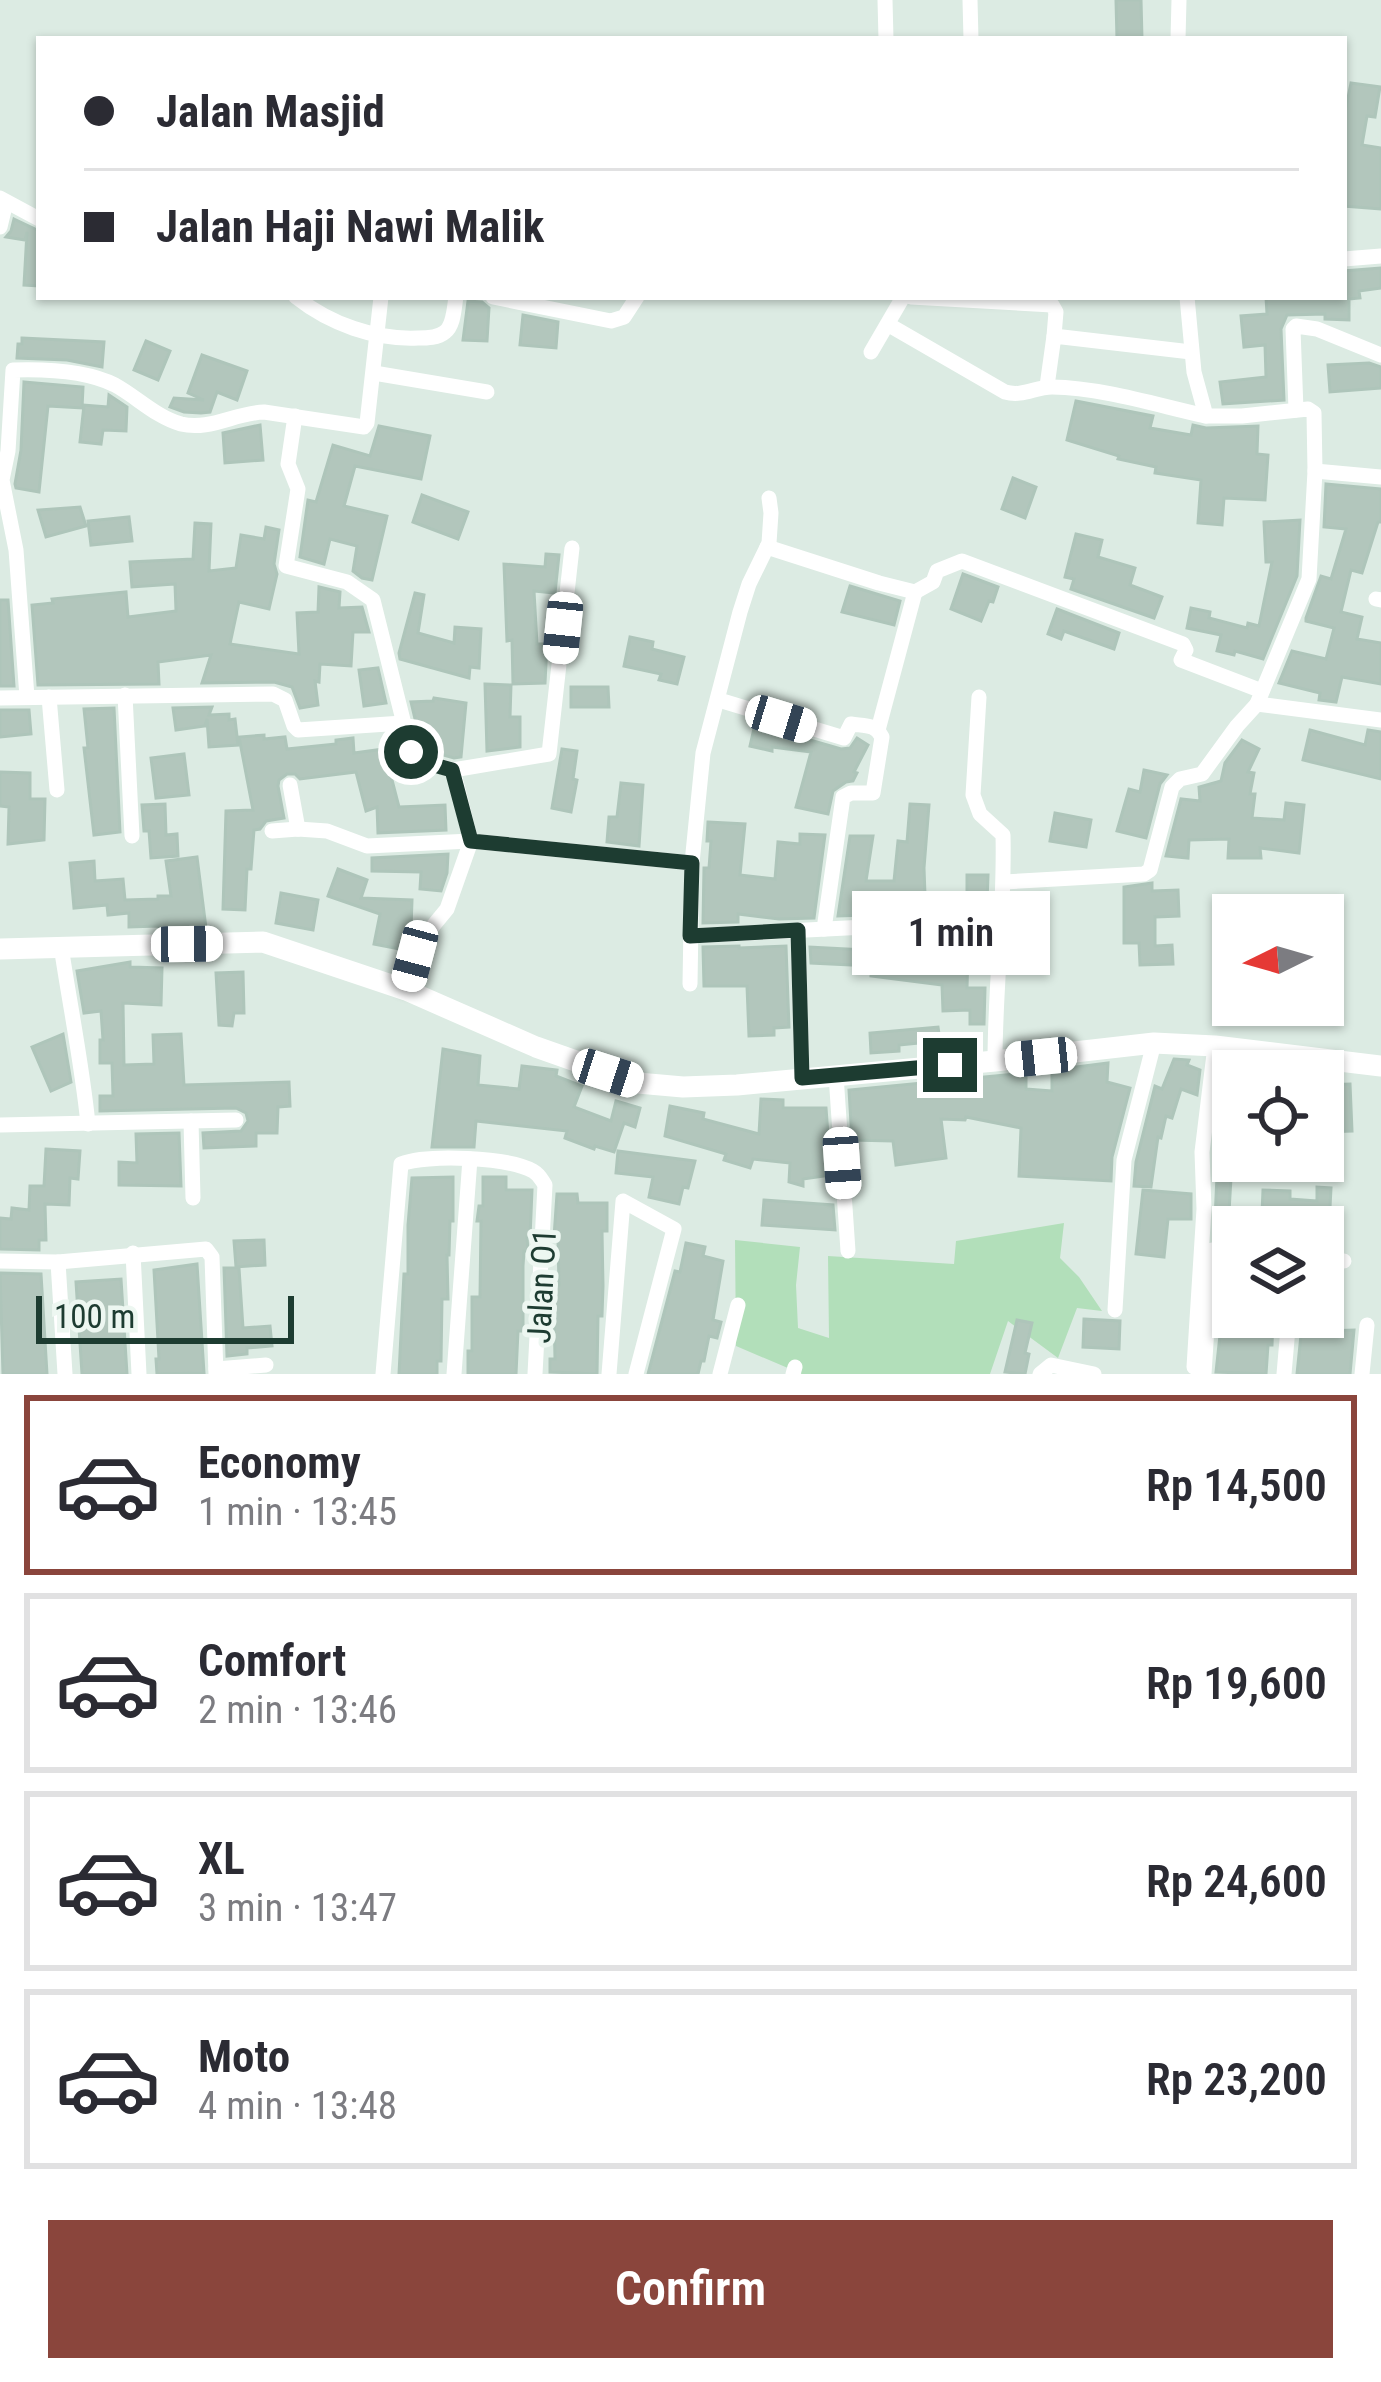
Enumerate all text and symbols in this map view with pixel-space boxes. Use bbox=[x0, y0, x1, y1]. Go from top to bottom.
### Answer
text: Jalan Masjid bbox=[156, 85, 385, 138]
text: Jalan Haji Nawi Malik bbox=[156, 200, 544, 253]
car bbox=[541, 590, 585, 666]
car bbox=[741, 691, 821, 747]
route start bbox=[384, 725, 438, 779]
callout: 1 min bbox=[851, 891, 1049, 975]
north arrow bbox=[1212, 894, 1344, 1026]
map controls bbox=[1212, 894, 1344, 1338]
text: 1 min bbox=[908, 910, 994, 956]
car bbox=[388, 917, 442, 995]
car bbox=[151, 925, 223, 963]
car bbox=[1003, 1035, 1079, 1079]
route end bbox=[923, 1038, 977, 1092]
car bbox=[568, 1045, 648, 1101]
button: locate bbox=[1212, 1050, 1344, 1182]
car bbox=[822, 1126, 862, 1200]
button: layers bbox=[1212, 1206, 1344, 1338]
street label: Jalan O1 bbox=[519, 1228, 564, 1344]
scale bar bbox=[36, 1290, 294, 1343]
text: 100 m bbox=[54, 1297, 135, 1336]
icon: car bbox=[54, 1431, 162, 1539]
text: Economy bbox=[198, 1436, 361, 1489]
text: Rp 14,500 bbox=[1146, 1459, 1327, 1512]
text: 1 min · 13:45 bbox=[198, 1489, 397, 1535]
icon: car bbox=[54, 1629, 162, 1737]
text: Comfort bbox=[198, 1634, 346, 1687]
text: Rp 19,600 bbox=[1146, 1657, 1327, 1710]
text: 2 min · 13:46 bbox=[198, 1687, 397, 1733]
icon: car bbox=[54, 1827, 162, 1935]
text: XL bbox=[198, 1832, 245, 1885]
text: Rp 24,600 bbox=[1146, 1855, 1327, 1908]
text: 3 min · 13:47 bbox=[198, 1885, 397, 1931]
icon: car bbox=[54, 2025, 162, 2133]
text: Moto bbox=[198, 2030, 290, 2083]
text: Rp 23,200 bbox=[1146, 2053, 1327, 2106]
text: 4 min · 13:48 bbox=[198, 2083, 397, 2129]
button: Confirm bbox=[48, 2220, 1333, 2358]

